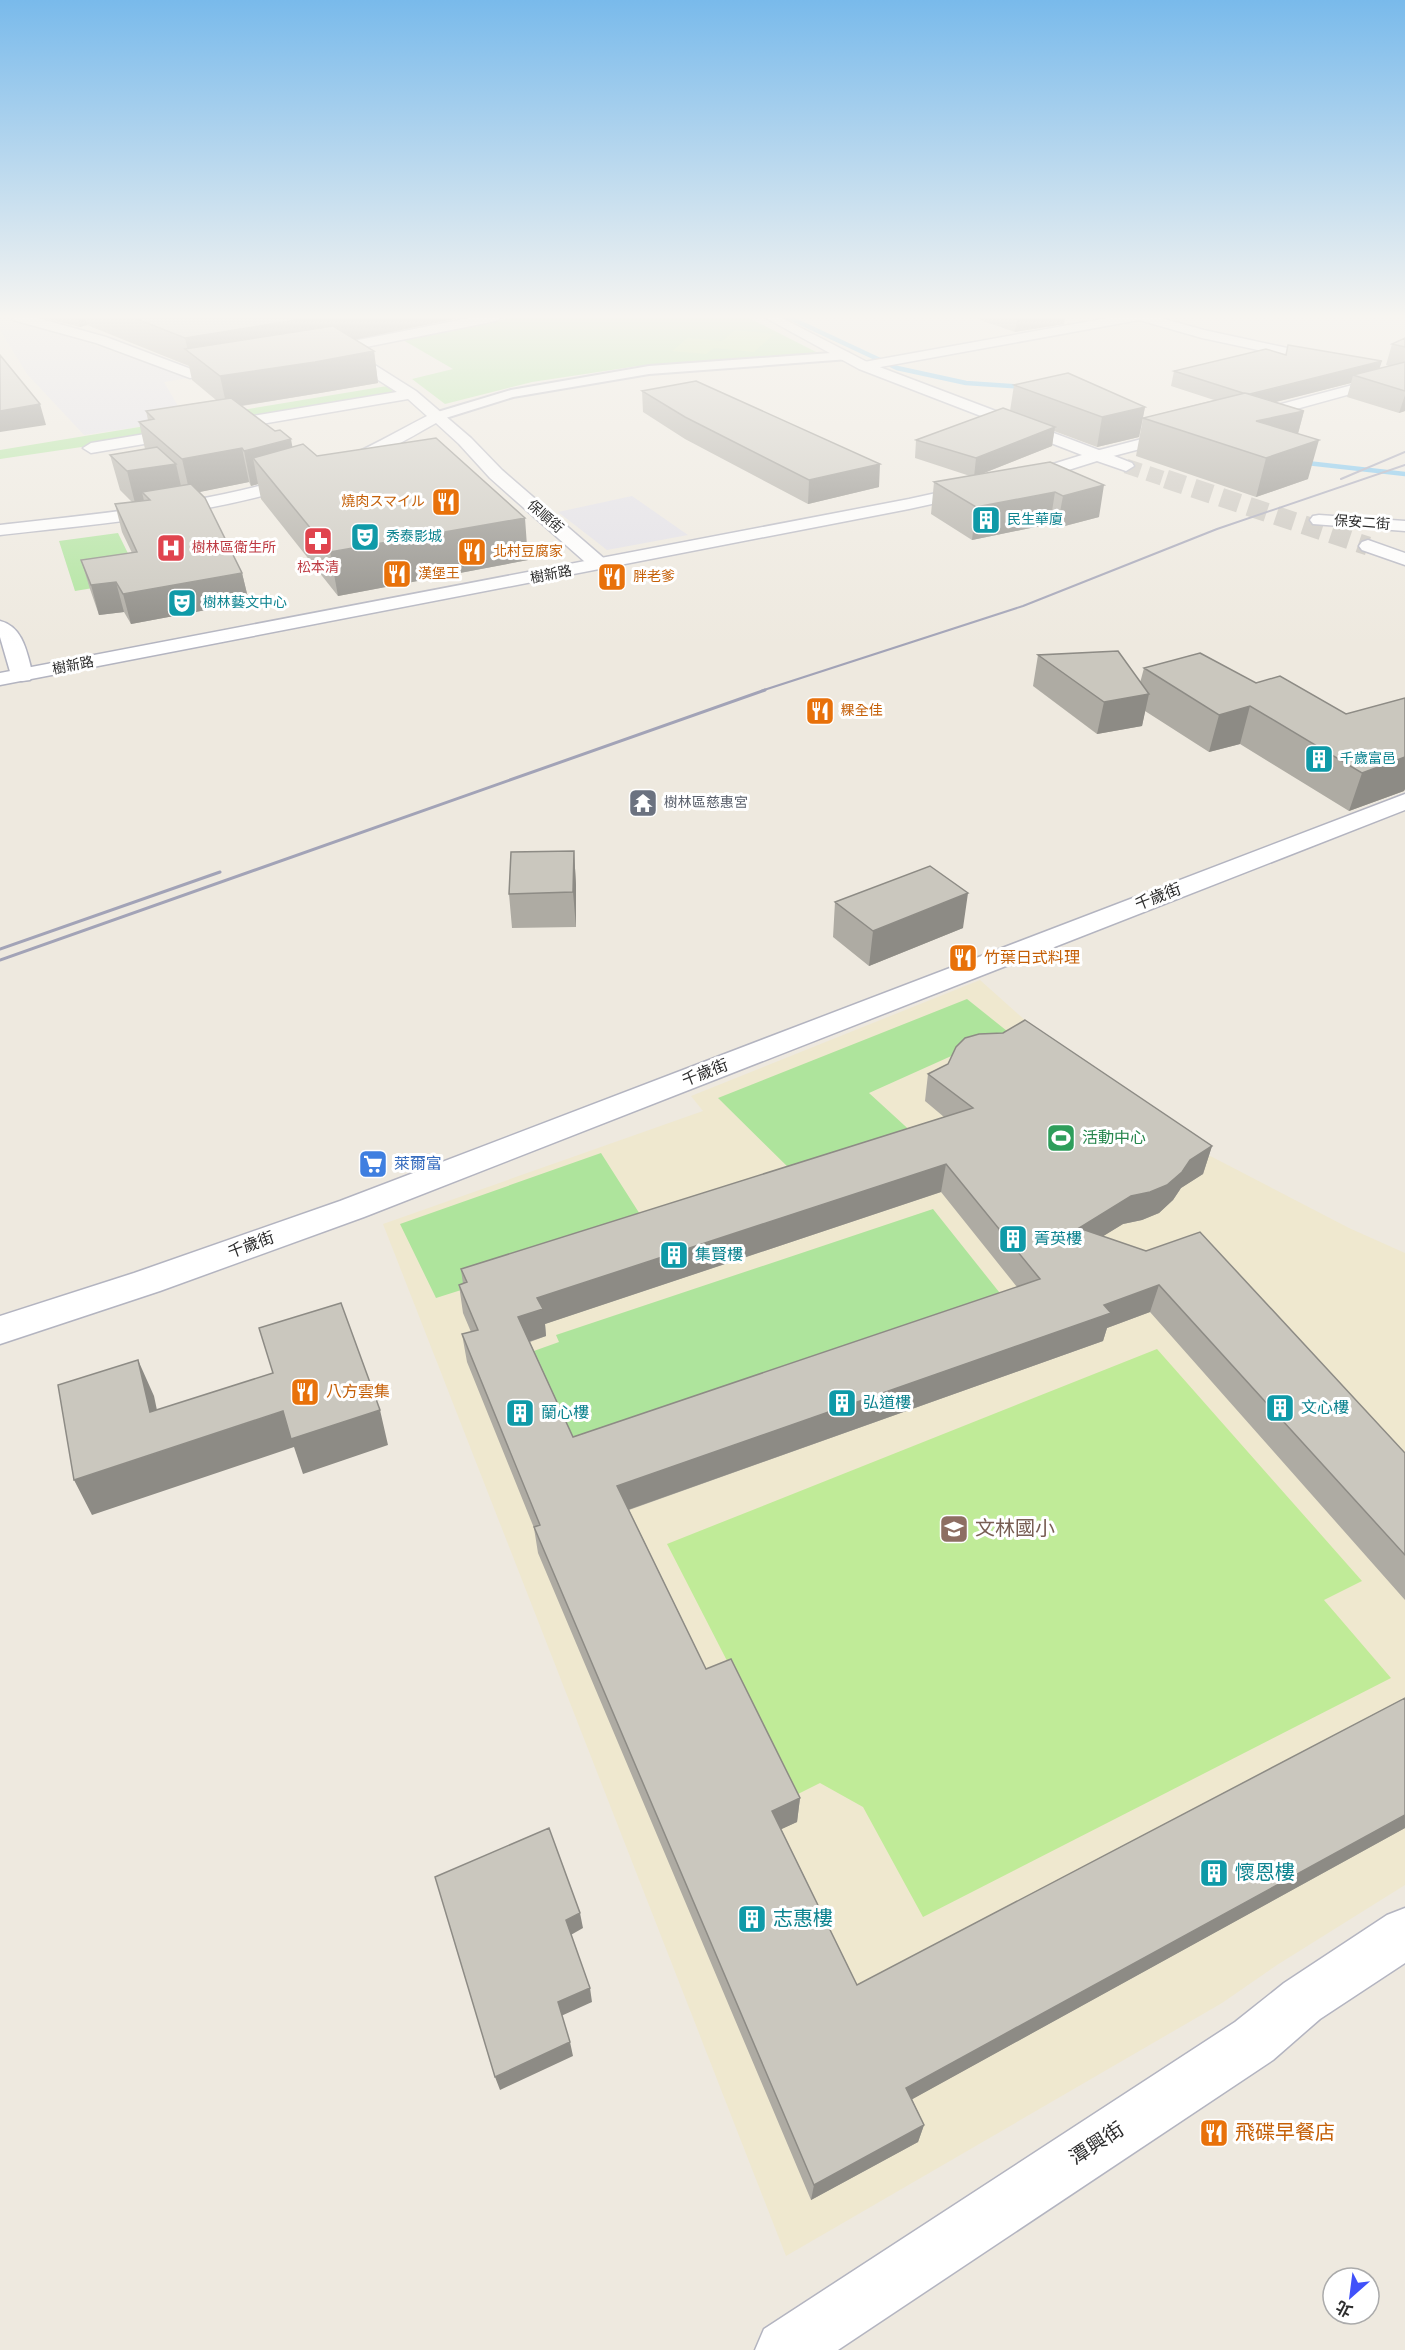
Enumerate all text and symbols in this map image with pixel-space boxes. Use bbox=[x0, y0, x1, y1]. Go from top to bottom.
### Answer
restaurant icon: 燒肉スマイル bbox=[430, 486, 462, 518]
place label: 燒肉スマイル bbox=[341, 492, 425, 512]
street label: 保順街 bbox=[523, 496, 567, 538]
building icon: 民生華廈 bbox=[970, 504, 1002, 536]
place label: 民生華廈 bbox=[1007, 510, 1063, 530]
street label: 保安二街 bbox=[1333, 511, 1391, 535]
theatre icon: 秀泰影城 bbox=[349, 521, 381, 553]
pharmacy icon: 松本清 bbox=[302, 525, 334, 557]
place label: 秀泰影城 bbox=[386, 527, 442, 547]
hospital icon: 樹林區衛生所 bbox=[155, 532, 187, 564]
restaurant icon: 北村豆腐家 bbox=[456, 536, 488, 568]
place label: 樹林區衛生所 bbox=[192, 538, 276, 558]
place label: 北村豆腐家 bbox=[493, 542, 563, 562]
place label: 松本清 bbox=[297, 558, 339, 578]
restaurant icon: 漢堡王 bbox=[381, 558, 413, 590]
street label: 樹新路 bbox=[528, 561, 574, 589]
restaurant icon: 胖老爹 bbox=[596, 561, 628, 593]
place label: 漢堡王 bbox=[418, 564, 460, 584]
place label: 胖老爹 bbox=[633, 567, 675, 587]
theatre icon: 樹林藝文中心 bbox=[166, 587, 198, 619]
place label: 樹林藝文中心 bbox=[203, 593, 287, 613]
street label: 樹新路 bbox=[50, 652, 96, 680]
restaurant icon: 粿全佳 bbox=[804, 695, 836, 727]
place label: 粿全佳 bbox=[841, 701, 883, 721]
building icon: 千歲富邑 bbox=[1303, 743, 1335, 775]
place label: 千歲富邑 bbox=[1340, 749, 1396, 769]
temple icon: 樹林區慈惠宮 bbox=[627, 787, 659, 819]
place label: 樹林區慈惠宮 bbox=[664, 793, 748, 813]
street label: 千歲街 bbox=[1132, 878, 1184, 916]
restaurant icon: 竹葉日式料理 bbox=[947, 942, 979, 974]
place label: 竹葉日式料理 bbox=[984, 947, 1080, 969]
street label: 千歲街 bbox=[679, 1054, 731, 1092]
sports icon: 活動中心 bbox=[1045, 1122, 1077, 1154]
place label: 活動中心 bbox=[1082, 1127, 1146, 1149]
supermarket icon: 萊爾富 bbox=[357, 1148, 389, 1180]
place label: 萊爾富 bbox=[394, 1153, 442, 1175]
building icon: 菁英樓 bbox=[997, 1223, 1029, 1255]
street label: 千歲街 bbox=[225, 1226, 277, 1264]
place label: 菁英樓 bbox=[1034, 1228, 1082, 1250]
building icon: 集賢樓 bbox=[658, 1239, 690, 1271]
place label: 集賢樓 bbox=[695, 1244, 743, 1266]
restaurant icon: 八方雲集 bbox=[289, 1376, 321, 1408]
place label: 八方雲集 bbox=[326, 1381, 390, 1403]
building icon: 弘道樓 bbox=[826, 1387, 858, 1419]
place label: 弘道樓 bbox=[863, 1392, 911, 1414]
building icon: 文心樓 bbox=[1264, 1392, 1296, 1424]
building icon: 蘭心樓 bbox=[504, 1397, 536, 1429]
place label: 文心樓 bbox=[1301, 1397, 1349, 1419]
place label: 蘭心樓 bbox=[541, 1402, 589, 1424]
school or university icon: 文林國小 bbox=[938, 1513, 970, 1545]
place label: 文林國小 bbox=[975, 1515, 1055, 1543]
building icon: 懷恩樓 bbox=[1198, 1857, 1230, 1889]
place label: 懷恩樓 bbox=[1235, 1859, 1295, 1887]
building icon: 志惠樓 bbox=[736, 1903, 768, 1935]
place label: 志惠樓 bbox=[773, 1905, 833, 1933]
street label: 潭興街 bbox=[1064, 2116, 1130, 2172]
restaurant icon: 飛碟早餐店 bbox=[1198, 2117, 1230, 2149]
place label: 飛碟早餐店 bbox=[1235, 2119, 1335, 2147]
north arrow bbox=[1321, 2266, 1381, 2326]
text: 北 bbox=[1332, 2295, 1357, 2322]

